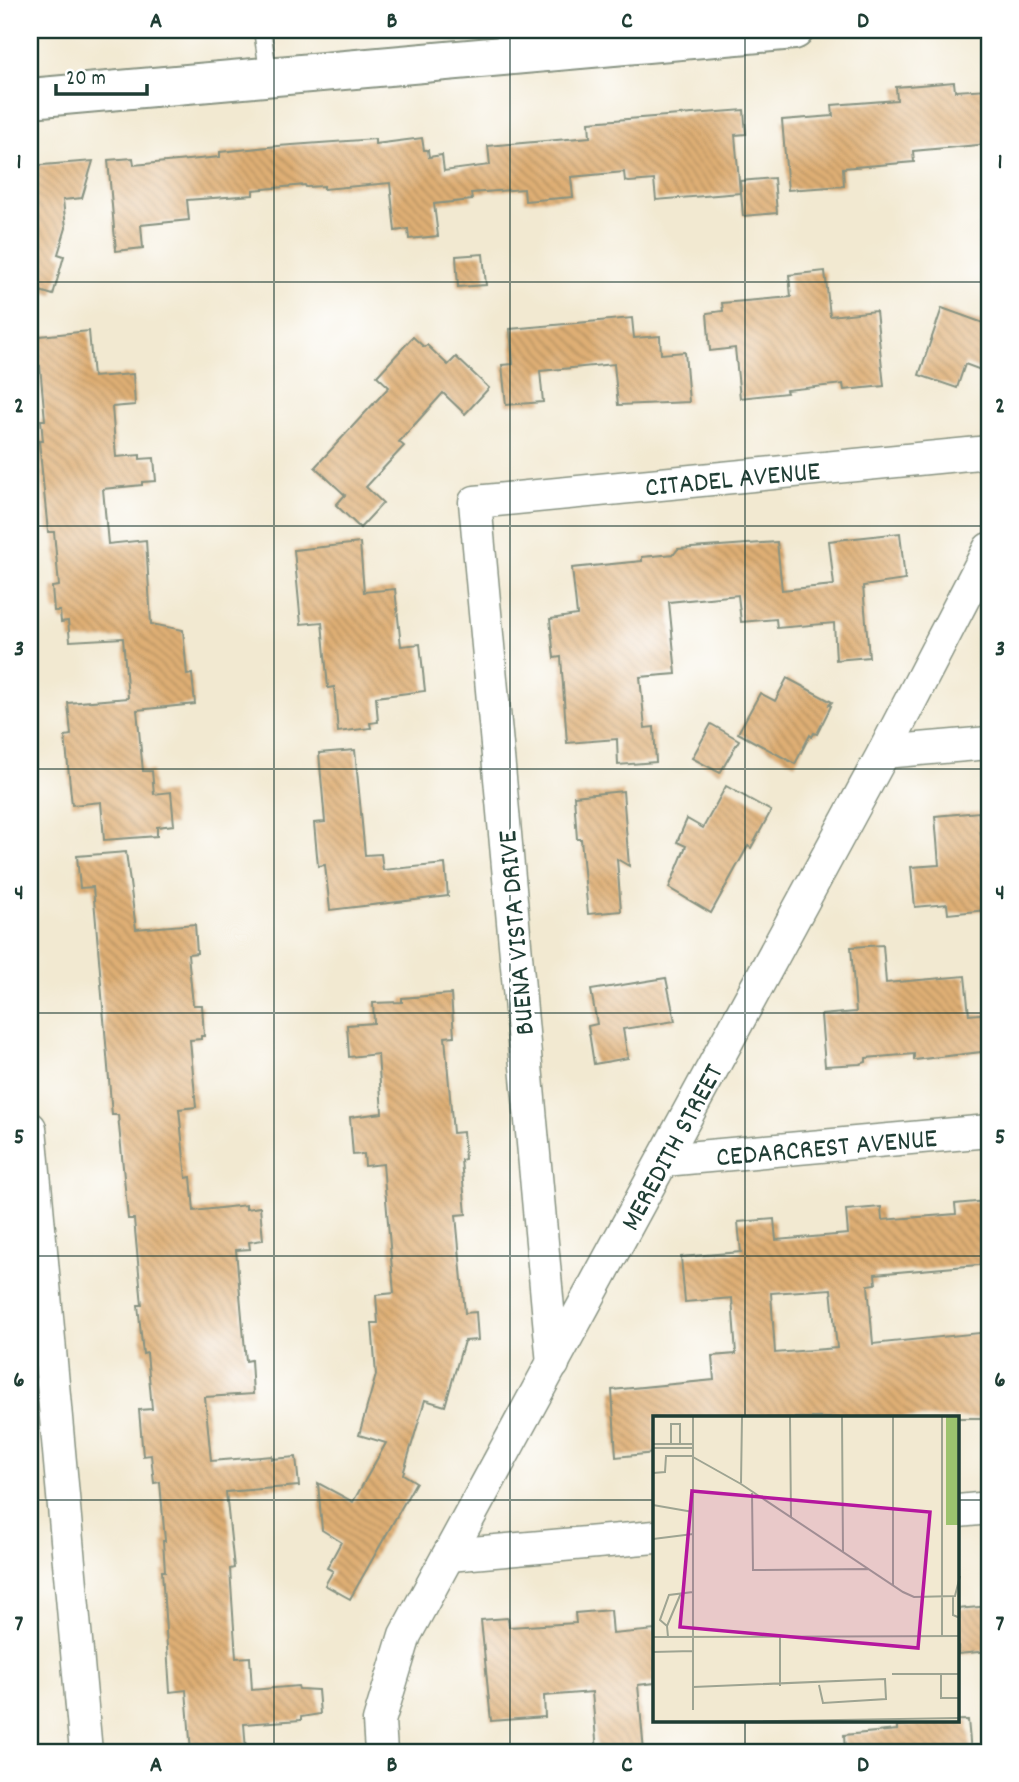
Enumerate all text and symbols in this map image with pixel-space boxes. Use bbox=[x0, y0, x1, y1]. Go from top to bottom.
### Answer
text: A bbox=[150, 6, 162, 39]
text: B bbox=[387, 6, 398, 39]
text: C bbox=[621, 6, 633, 39]
text: D bbox=[857, 6, 869, 39]
scale bar bbox=[56, 52, 147, 96]
text: 20 m bbox=[66, 65, 106, 95]
text: 1 bbox=[16, 147, 22, 180]
text: 1 bbox=[997, 147, 1003, 180]
text: 2 bbox=[14, 391, 24, 424]
text: 2 bbox=[995, 391, 1005, 424]
street label: CITADEL AVENUE bbox=[643, 454, 822, 510]
text: 3 bbox=[14, 634, 24, 667]
text: 3 bbox=[995, 634, 1005, 667]
street label: BUENA VISTA DRIVE bbox=[490, 828, 548, 1037]
text: 4 bbox=[14, 878, 24, 911]
text: 4 bbox=[995, 878, 1005, 911]
street label: MEREDITH STREET bbox=[613, 1058, 736, 1239]
street label: CEDARCREST AVENUE bbox=[715, 1121, 939, 1180]
text: 5 bbox=[14, 1122, 24, 1155]
text: 5 bbox=[995, 1122, 1005, 1155]
text: 6 bbox=[13, 1365, 25, 1398]
text: 6 bbox=[994, 1365, 1006, 1398]
inset map bbox=[653, 1416, 960, 1722]
text: 7 bbox=[15, 1609, 24, 1642]
text: 7 bbox=[996, 1609, 1005, 1642]
text: A bbox=[150, 1750, 162, 1782]
text: B bbox=[387, 1750, 398, 1782]
text: C bbox=[621, 1750, 633, 1782]
text: D bbox=[857, 1750, 869, 1782]

